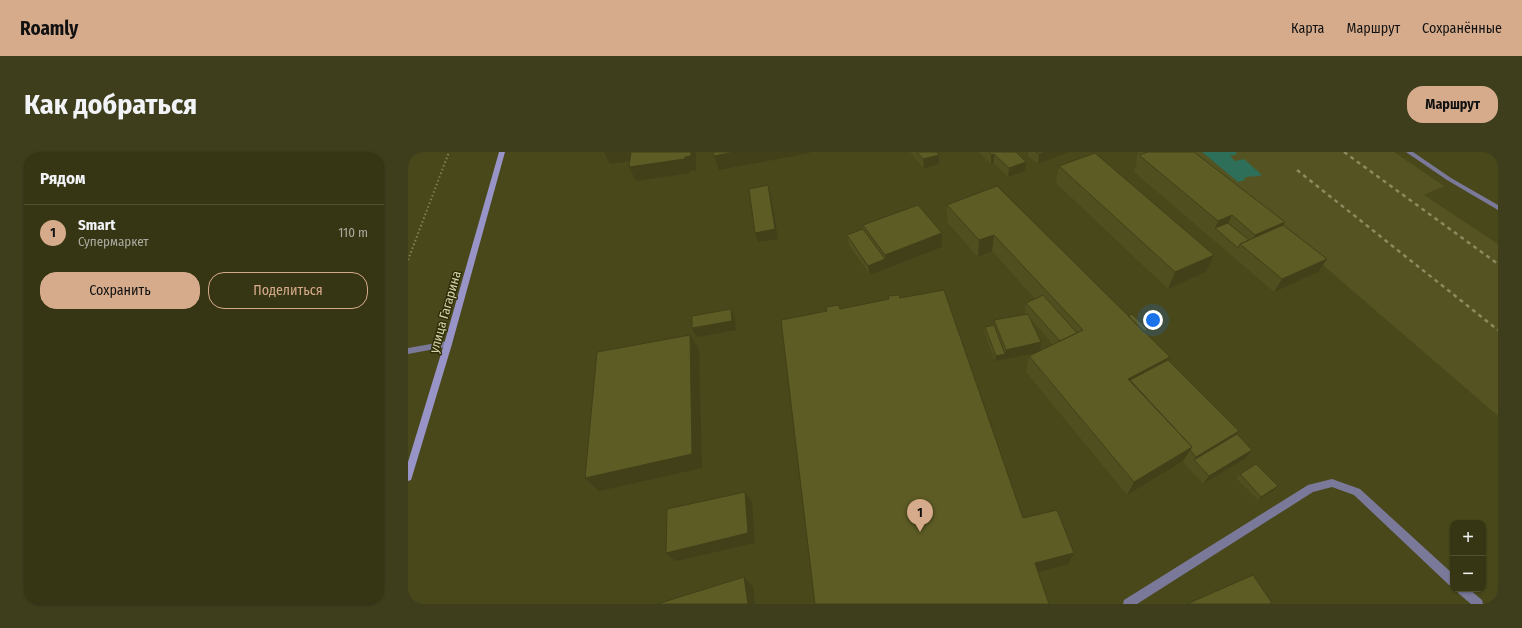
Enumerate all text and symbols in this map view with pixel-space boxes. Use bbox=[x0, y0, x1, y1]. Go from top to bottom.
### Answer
text: Roamly bbox=[20, 17, 78, 40]
text: Карта bbox=[1291, 20, 1324, 37]
text: Маршрут bbox=[1346, 20, 1400, 37]
text: Сохранённые bbox=[1422, 20, 1502, 37]
button: Маршрут bbox=[1407, 86, 1498, 123]
text: Как добраться bbox=[24, 88, 197, 121]
text: Рядом bbox=[40, 168, 85, 189]
text: Smart bbox=[78, 216, 115, 234]
text: 1 bbox=[50, 225, 56, 240]
text: 110 m bbox=[338, 225, 368, 240]
text: Супермаркет bbox=[78, 234, 149, 249]
street label: улица Гагарина bbox=[426, 269, 464, 355]
button: Сохранить bbox=[40, 272, 200, 309]
button: Поделиться bbox=[208, 272, 368, 309]
your location bbox=[1143, 310, 1163, 330]
pin: 1 bbox=[907, 499, 933, 532]
map controls bbox=[1450, 520, 1486, 592]
button: + bbox=[1450, 520, 1486, 556]
button: − bbox=[1450, 556, 1486, 592]

